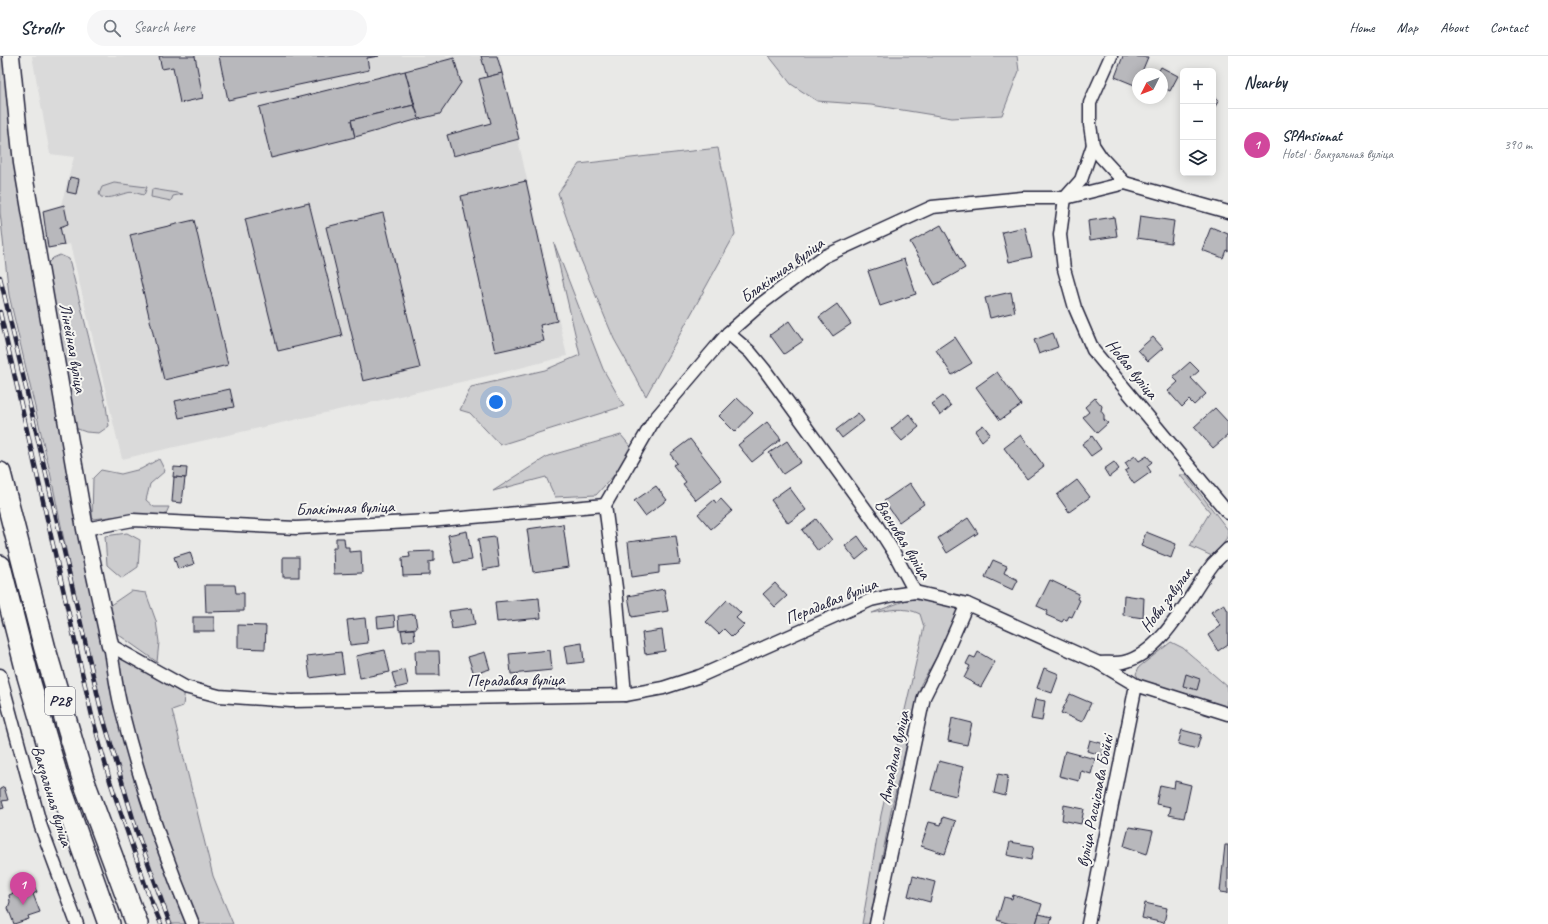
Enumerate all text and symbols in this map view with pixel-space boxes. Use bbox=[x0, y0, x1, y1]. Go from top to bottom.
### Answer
search box bbox=[87, 10, 367, 46]
text: Strollr bbox=[20, 16, 63, 40]
icon: search bbox=[101, 17, 123, 39]
text: Search here bbox=[133, 18, 195, 37]
text: Home bbox=[1349, 19, 1375, 36]
text: Map bbox=[1397, 19, 1418, 36]
text: About bbox=[1440, 19, 1468, 36]
text: Contact bbox=[1490, 19, 1528, 36]
north arrow bbox=[1132, 68, 1168, 104]
map controls bbox=[1180, 68, 1216, 176]
button: + bbox=[1180, 68, 1216, 104]
text: Nearby bbox=[1244, 72, 1287, 93]
button: − bbox=[1180, 104, 1216, 140]
text: SPAnsionat bbox=[1282, 127, 1342, 146]
text: 1 bbox=[1254, 137, 1260, 153]
text: 390 m bbox=[1504, 137, 1532, 153]
button: layers bbox=[1180, 140, 1216, 176]
text: Hotel · Вакзальная вуліца bbox=[1282, 146, 1393, 162]
street label: Блакітная вуліца bbox=[736, 232, 829, 307]
street label: Лінейная вуліца bbox=[55, 301, 91, 396]
street label: Новая вуліца bbox=[1101, 335, 1164, 404]
your location bbox=[486, 392, 506, 412]
street label: Вясновая вуліца bbox=[870, 495, 937, 584]
street label: Блакітная вуліца bbox=[295, 496, 396, 520]
street label: Новы завулак bbox=[1135, 563, 1199, 637]
street label: Перадавая вуліца bbox=[782, 572, 881, 629]
street label: Перадавая вуліца bbox=[467, 669, 566, 691]
road number: Р28 bbox=[45, 687, 75, 715]
street label: Атрадная вуліца bbox=[874, 707, 914, 805]
street label: вуліца Расціслава Бойкі bbox=[1072, 731, 1118, 869]
street label: Вакзальная вуліца bbox=[26, 743, 78, 851]
pin: 1 bbox=[10, 872, 36, 905]

